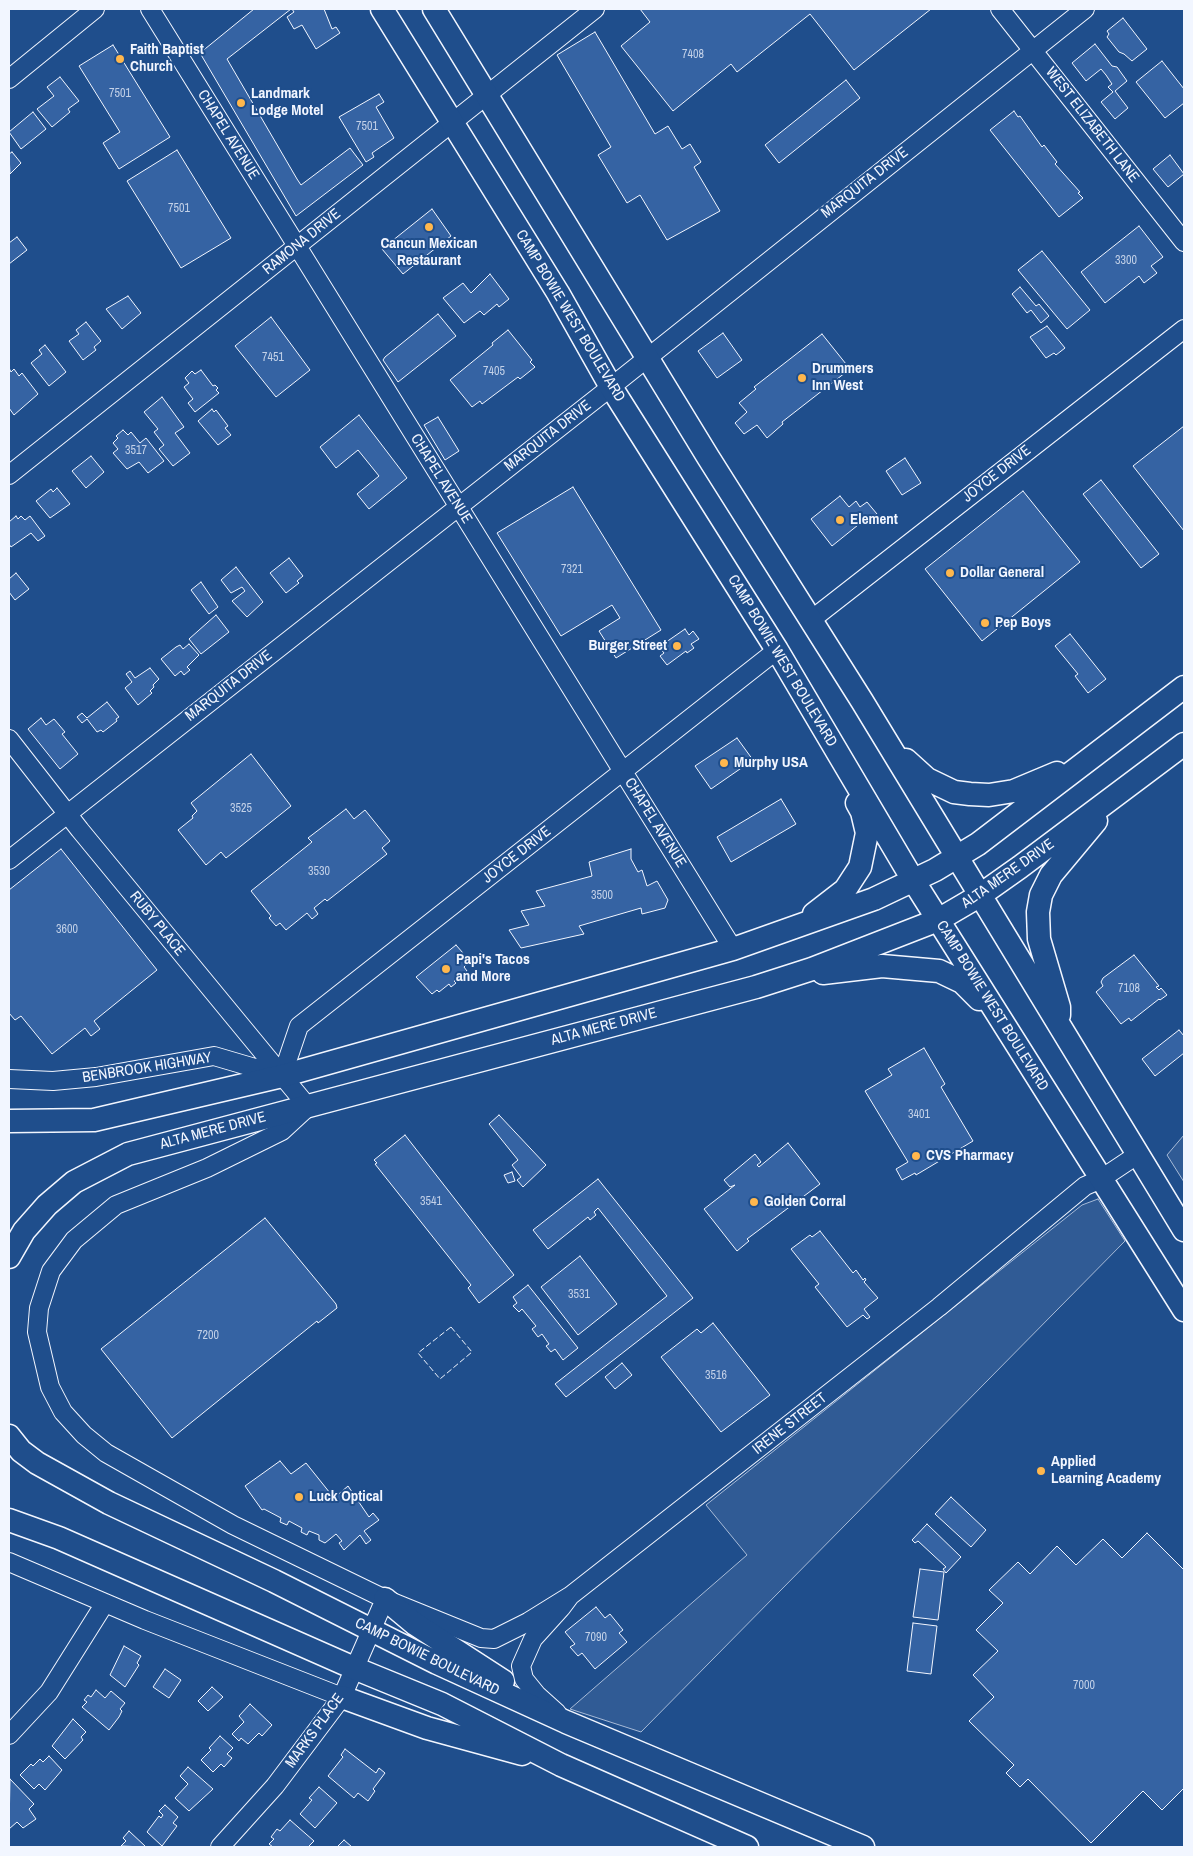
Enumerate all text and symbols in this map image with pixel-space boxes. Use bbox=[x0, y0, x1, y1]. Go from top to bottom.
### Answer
place label: Faith Baptist Church bbox=[130, 41, 204, 76]
house number: 7408 bbox=[682, 48, 704, 62]
marker: Faith Baptist Church bbox=[114, 53, 126, 65]
street label: WEST ELIZABETH LANE bbox=[1041, 64, 1143, 186]
place label: Landmark Lodge Motel bbox=[251, 85, 323, 120]
house number: 7501 bbox=[109, 87, 131, 101]
street label: CHAPEL AVENUE bbox=[193, 87, 263, 183]
marker: Landmark Lodge Motel bbox=[235, 97, 247, 109]
house number: 7501 bbox=[356, 120, 378, 134]
street label: MARQUITA DRIVE bbox=[818, 144, 912, 222]
house number: 7501 bbox=[168, 202, 190, 216]
street label: RAMONA DRIVE bbox=[259, 205, 345, 279]
marker: Cancun Mexican Restaurant bbox=[423, 221, 435, 233]
street label: CAMP BOWIE WEST BOULEVARD bbox=[511, 227, 629, 405]
place label: Cancun Mexican Restaurant bbox=[380, 235, 478, 270]
house number: 3300 bbox=[1115, 254, 1137, 268]
house number: 7451 bbox=[262, 351, 284, 365]
place label: Drummers Inn West bbox=[812, 360, 874, 395]
house number: 7405 bbox=[483, 365, 505, 379]
marker: Drummers Inn West bbox=[796, 372, 808, 384]
street label: MARQUITA DRIVE bbox=[501, 397, 595, 475]
street label: CHAPEL AVENUE bbox=[406, 431, 476, 527]
street label: JOYCE DRIVE bbox=[959, 442, 1035, 506]
house number: 3517 bbox=[125, 444, 147, 458]
place label: Element bbox=[850, 511, 898, 529]
marker: Element bbox=[834, 514, 846, 526]
house number: 7321 bbox=[561, 563, 583, 577]
place label: Dollar General bbox=[960, 564, 1044, 582]
marker: Dollar General bbox=[944, 567, 956, 579]
street label: CAMP BOWIE WEST BOULEVARD bbox=[723, 572, 841, 750]
place label: Pep Boys bbox=[995, 614, 1051, 632]
marker: Pep Boys bbox=[979, 617, 991, 629]
place label: Burger Street bbox=[588, 637, 667, 655]
marker: Burger Street bbox=[671, 640, 683, 652]
street label: MARQUITA DRIVE bbox=[182, 647, 276, 725]
place label: Murphy USA bbox=[734, 754, 808, 772]
marker: Murphy USA bbox=[718, 757, 730, 769]
street label: CHAPEL AVENUE bbox=[620, 775, 690, 871]
house number: 3525 bbox=[230, 802, 252, 816]
street label: JOYCE DRIVE bbox=[479, 823, 555, 887]
street label: ALTA MERE DRIVE bbox=[958, 835, 1058, 913]
house number: 3530 bbox=[308, 865, 330, 879]
street label: RUBY PLACE bbox=[125, 888, 189, 960]
house number: 3500 bbox=[591, 889, 613, 903]
street label: CAMP BOWIE WEST BOULEVARD bbox=[932, 918, 1052, 1094]
house number: 3600 bbox=[56, 923, 78, 937]
place label: Papi's Tacos and More bbox=[456, 951, 530, 986]
marker: Papi's Tacos and More bbox=[440, 963, 452, 975]
house number: 7108 bbox=[1118, 982, 1140, 996]
street label: ALTA MERE DRIVE bbox=[549, 1004, 659, 1050]
street label: BENBROOK HIGHWAY bbox=[81, 1049, 213, 1087]
street label: ALTA MERE DRIVE bbox=[158, 1108, 268, 1154]
house number: 3401 bbox=[908, 1108, 930, 1122]
place label: CVS Pharmacy bbox=[926, 1147, 1014, 1165]
marker: CVS Pharmacy bbox=[910, 1150, 922, 1162]
place label: Golden Corral bbox=[764, 1193, 846, 1211]
house number: 3541 bbox=[420, 1195, 442, 1209]
marker: Golden Corral bbox=[748, 1196, 760, 1208]
house number: 3531 bbox=[568, 1288, 590, 1302]
house number: 7200 bbox=[197, 1329, 219, 1343]
house number: 3516 bbox=[705, 1369, 727, 1383]
street label: IRENE STREET bbox=[749, 1389, 831, 1459]
place label: Applied Learning Academy bbox=[1051, 1453, 1161, 1488]
marker: Applied Learning Academy bbox=[1035, 1465, 1047, 1477]
place label: Luck Optical bbox=[309, 1488, 383, 1506]
marker: Luck Optical bbox=[293, 1491, 305, 1503]
street label: CAMP BOWIE BOULEVARD bbox=[352, 1614, 502, 1700]
house number: 7090 bbox=[585, 1631, 607, 1645]
house number: 7000 bbox=[1073, 1679, 1095, 1693]
street label: MARKS PLACE bbox=[282, 1690, 348, 1772]

